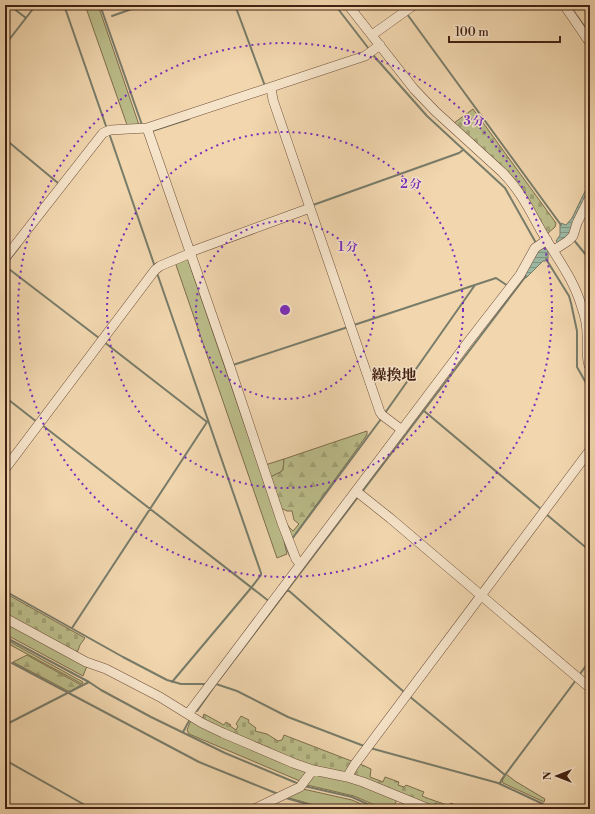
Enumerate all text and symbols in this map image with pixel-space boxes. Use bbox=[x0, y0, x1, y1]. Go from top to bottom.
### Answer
scale bar bbox=[449, 18, 560, 44]
text: 100 m bbox=[455, 25, 489, 40]
text: 3 分 bbox=[463, 114, 485, 129]
text: 2 分 bbox=[400, 177, 422, 192]
text: 1 分 bbox=[338, 240, 358, 255]
centre of rings bbox=[278, 303, 292, 317]
district label: 繰換地 bbox=[371, 366, 417, 385]
north arrow bbox=[537, 756, 577, 796]
text: N bbox=[541, 771, 555, 780]

